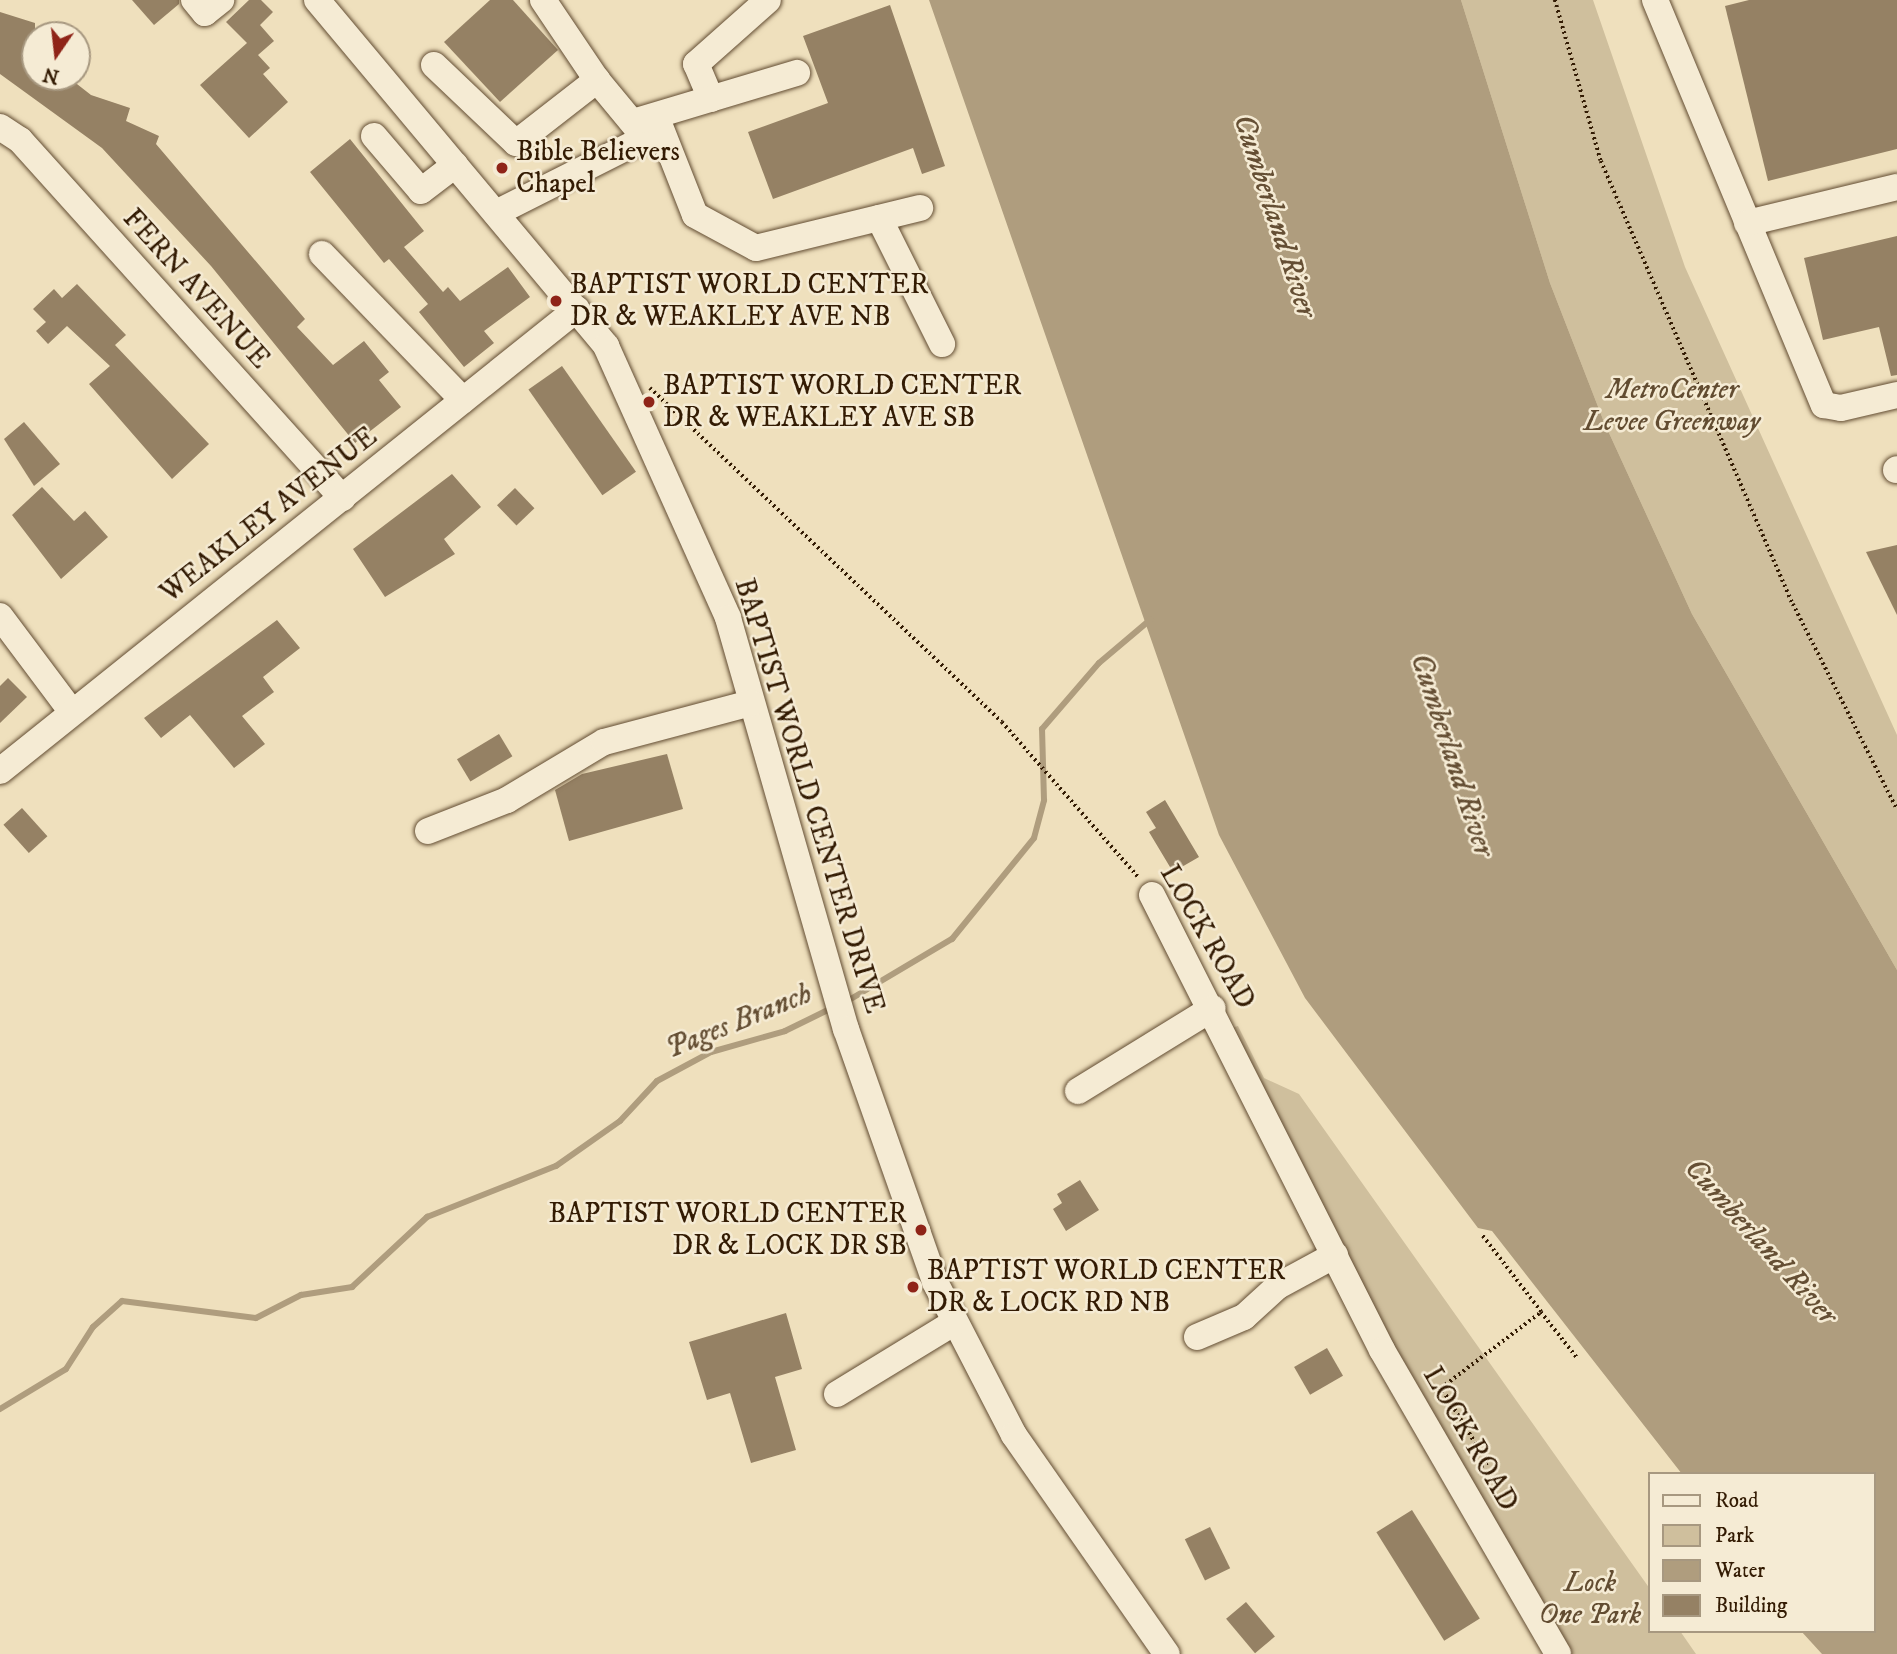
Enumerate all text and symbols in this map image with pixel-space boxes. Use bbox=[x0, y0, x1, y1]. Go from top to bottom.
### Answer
north arrow bbox=[21, 21, 91, 91]
text: N bbox=[41, 62, 62, 88]
water label: Cumberland River bbox=[1224, 110, 1324, 322]
place label: Bible Believers Chapel bbox=[516, 135, 680, 201]
marker: Bible Believers Chapel bbox=[494, 160, 510, 176]
street label: FERN AVENUE bbox=[115, 202, 277, 376]
place label: BAPTIST WORLD CENTER DR & WEAKLEY AVE NB bbox=[570, 268, 929, 334]
marker: BAPTIST WORLD CENTER DR & WEAKLEY AVE NB bbox=[548, 293, 564, 309]
place label: BAPTIST WORLD CENTER DR & WEAKLEY AVE SB bbox=[663, 369, 1022, 435]
park label: MetroCenter Levee Greenway bbox=[1584, 373, 1760, 439]
marker: BAPTIST WORLD CENTER DR & WEAKLEY AVE SB bbox=[641, 394, 657, 410]
street label: WEAKLEY AVENUE bbox=[154, 420, 384, 610]
street label: BAPTIST WORLD CENTER DRIVE bbox=[727, 575, 891, 1017]
water label: Cumberland River bbox=[1401, 649, 1501, 861]
street label: LOCK ROAD bbox=[1152, 859, 1262, 1015]
water label: Pages Branch bbox=[661, 976, 817, 1068]
water label: Cumberland River bbox=[1676, 1151, 1844, 1333]
place label: BAPTIST WORLD CENTER DR & LOCK DR SB bbox=[548, 1197, 907, 1263]
marker: BAPTIST WORLD CENTER DR & LOCK DR SB bbox=[913, 1222, 929, 1238]
place label: BAPTIST WORLD CENTER DR & LOCK RD NB bbox=[927, 1254, 1286, 1320]
marker: BAPTIST WORLD CENTER DR & LOCK RD NB bbox=[905, 1279, 921, 1295]
street label: LOCK ROAD bbox=[1415, 1361, 1525, 1517]
legend bbox=[1648, 1472, 1876, 1633]
text: Road bbox=[1715, 1488, 1759, 1514]
text: Park bbox=[1715, 1523, 1754, 1549]
text: Water bbox=[1715, 1558, 1765, 1584]
park label: Lock One Park bbox=[1539, 1566, 1641, 1632]
text: Building bbox=[1715, 1593, 1787, 1619]

